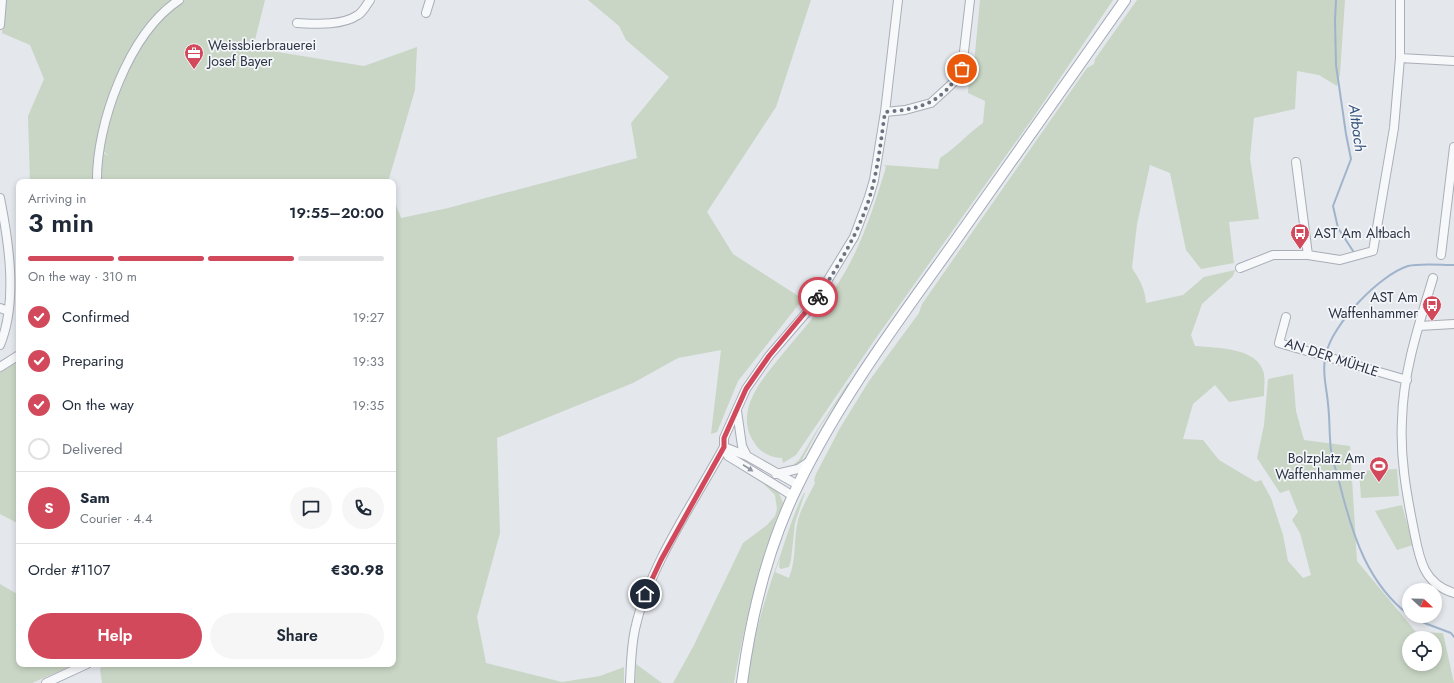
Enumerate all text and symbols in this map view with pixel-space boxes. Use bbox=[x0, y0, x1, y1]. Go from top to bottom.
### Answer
place label: Weissbierbrauerei Josef Bayer bbox=[206, 35, 316, 71]
office icon: Weissbierbrauerei Josef Bayer bbox=[183, 42, 205, 70]
pin bbox=[945, 52, 979, 86]
icon: bag bbox=[951, 58, 973, 80]
water label: Altbach bbox=[1343, 102, 1371, 153]
text: Arriving in bbox=[28, 189, 86, 208]
text: 19:55–20:00 bbox=[289, 202, 384, 224]
text: 3 min bbox=[28, 204, 94, 242]
bus stop icon: AST Am Altbach bbox=[1289, 222, 1311, 250]
place label: AST Am Altbach bbox=[1314, 223, 1411, 243]
text: On the way · 310 m bbox=[28, 267, 137, 286]
courier bbox=[798, 277, 838, 317]
icon: bike bbox=[807, 286, 829, 308]
place label: AST Am Waffenhammer bbox=[1328, 287, 1418, 323]
bus stop icon: AST Am Waffenhammer bbox=[1421, 294, 1443, 322]
icon: check bbox=[28, 306, 50, 328]
text: Confirmed bbox=[62, 306, 130, 328]
text: 19:27 bbox=[353, 308, 384, 327]
street label: AN DER MÜHLE bbox=[1282, 332, 1382, 382]
icon: check bbox=[28, 350, 50, 372]
text: Preparing bbox=[62, 350, 124, 372]
text: 19:33 bbox=[353, 352, 384, 371]
icon: check bbox=[28, 394, 50, 416]
text: On the way bbox=[62, 394, 134, 416]
text: 19:35 bbox=[352, 396, 384, 415]
text: Delivered bbox=[62, 438, 123, 460]
place label: Bolzplatz Am Waffenhammer bbox=[1275, 448, 1365, 484]
sports icon: Bolzplatz Am Waffenhammer bbox=[1368, 455, 1390, 483]
one-way arrow bbox=[743, 464, 754, 472]
text: Sam bbox=[80, 487, 110, 509]
button: chat bbox=[290, 487, 332, 529]
button: phone bbox=[342, 487, 384, 529]
text: S bbox=[44, 497, 54, 519]
text: Courier · 4.4 bbox=[80, 509, 153, 528]
text: Order #1107 bbox=[28, 559, 110, 581]
text: €30.98 bbox=[331, 559, 384, 581]
pin bbox=[628, 577, 662, 611]
icon: home bbox=[634, 583, 656, 605]
north arrow bbox=[1402, 583, 1442, 623]
map controls bbox=[1402, 583, 1442, 671]
button: Help bbox=[28, 613, 202, 659]
button: Share bbox=[210, 613, 384, 659]
button: locate bbox=[1402, 631, 1442, 671]

